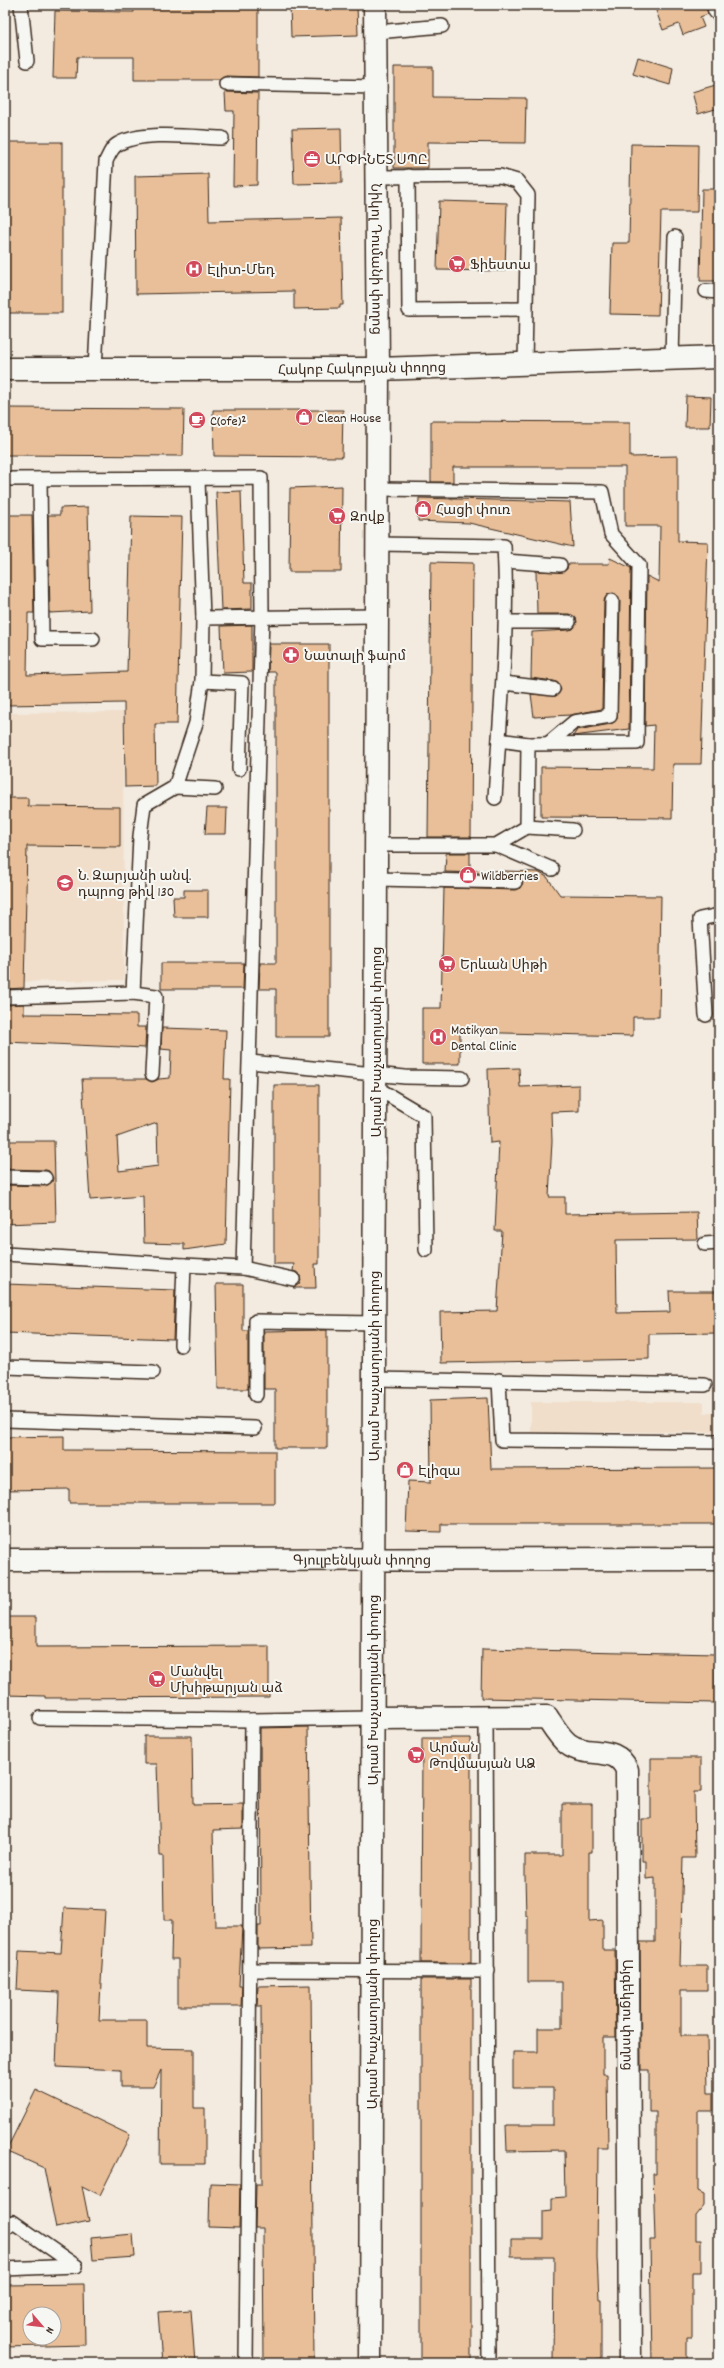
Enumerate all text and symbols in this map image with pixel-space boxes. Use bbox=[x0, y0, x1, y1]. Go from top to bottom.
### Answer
office icon: ԱՐՓԻՆԵՏ ՍՊԸ bbox=[302, 149, 322, 169]
place label: ԱՐՓԻՆԵՏ ՍՊԸ bbox=[325, 151, 428, 171]
street label: Նիկոլ Դումանի փողոց bbox=[364, 183, 386, 335]
supermarket icon: Ֆիեստա bbox=[447, 254, 467, 274]
place label: Ֆիեստա bbox=[470, 256, 531, 276]
hospital icon: Էլիտ-Մեդ bbox=[184, 259, 204, 279]
place label: Էլիտ-Մեդ bbox=[207, 261, 275, 281]
street label: Հակոբ Հակոբյան փողոց bbox=[278, 359, 446, 381]
shop icon: Clean House bbox=[294, 407, 314, 427]
place label: Clean House bbox=[317, 409, 381, 429]
cafe icon: C(ofe)² bbox=[187, 410, 207, 430]
place label: C(ofe)² bbox=[210, 412, 246, 432]
shop icon: Հացի փուռ bbox=[413, 499, 433, 519]
place label: Հացի փուռ bbox=[436, 501, 511, 521]
supermarket icon: Զովք bbox=[327, 506, 347, 526]
place label: Զովք bbox=[350, 508, 385, 528]
pharmacy icon: Նատալի ֆարմ bbox=[281, 645, 301, 665]
place label: Նատալի ֆարմ bbox=[304, 647, 406, 667]
shop icon: Wildberries bbox=[458, 865, 478, 885]
place label: Ն. Զարյանի անվ. դպրոց թիվ 130 bbox=[78, 867, 191, 903]
place label: Wildberries bbox=[481, 867, 539, 887]
school or university icon: Ն. Զարյանի անվ. դպրոց թիվ 130 bbox=[55, 873, 75, 893]
street label: Արամ Խաչատրյանի փողոց bbox=[368, 946, 388, 1138]
supermarket icon: Երևան Սիթի bbox=[437, 954, 457, 974]
place label: Երևան Սիթի bbox=[460, 956, 548, 976]
place label: Matikyan Dental Clinic bbox=[451, 1021, 517, 1057]
hospital icon: Matikyan Dental Clinic bbox=[428, 1027, 448, 1047]
street label: Արամ Խաչատրյանի փողոց bbox=[366, 1270, 386, 1462]
shop icon: Էլիզա bbox=[395, 1460, 415, 1480]
place label: Էլիզա bbox=[418, 1462, 461, 1482]
street label: Գյուլբենկյան փողոց bbox=[293, 1551, 431, 1572]
street label: Արամ Խաչատրյանի փողոց bbox=[365, 1594, 385, 1786]
place label: Մանվել Մխիթարյան աձ bbox=[170, 1663, 283, 1699]
supermarket icon: Մանվել Մխիթարյան աձ bbox=[147, 1669, 167, 1689]
place label: Արման Թովմասյան ԱՁ bbox=[429, 1739, 536, 1775]
supermarket icon: Արման Թովմասյան ԱՁ bbox=[406, 1745, 426, 1765]
street label: Արամ Խաչատրյանի փողոց bbox=[364, 1918, 384, 2110]
street label: Այգեկցու փողոց bbox=[616, 1959, 637, 2071]
north arrow bbox=[22, 2306, 62, 2346]
text: N bbox=[40, 2324, 57, 2336]

